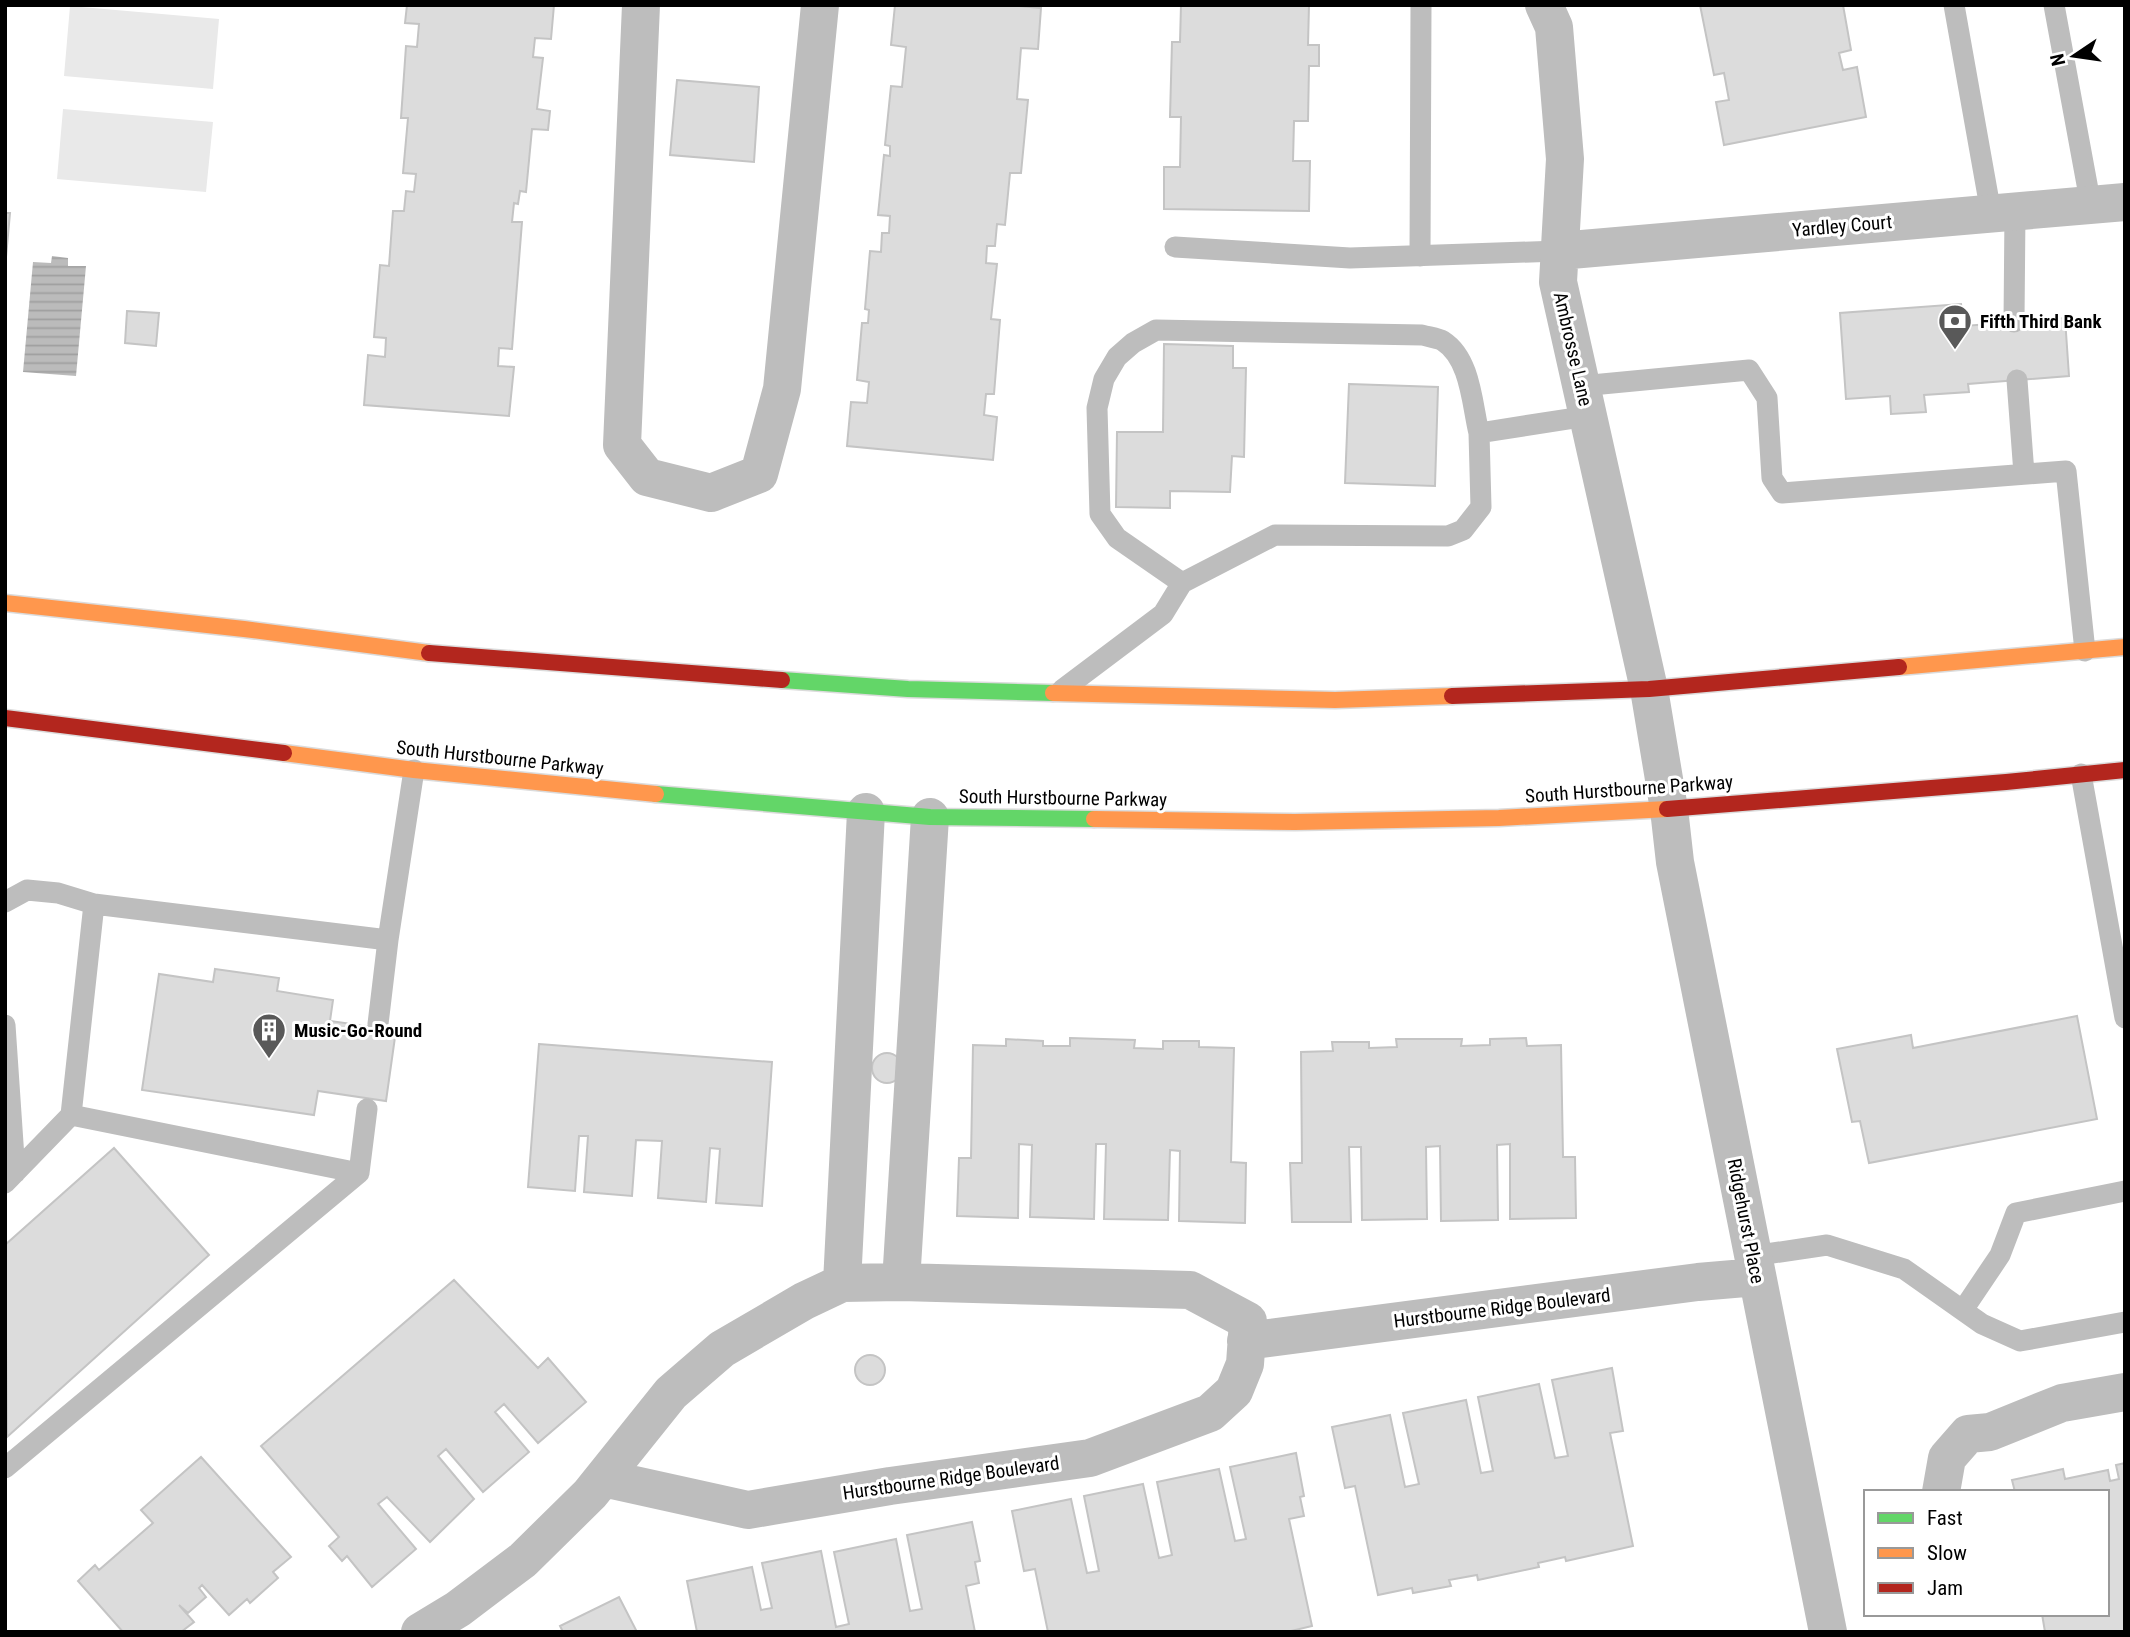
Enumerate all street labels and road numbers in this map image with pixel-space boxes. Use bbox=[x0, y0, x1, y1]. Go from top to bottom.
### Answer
street label: Yardley Court bbox=[1791, 210, 1893, 242]
street label: Ambrosse Lane bbox=[1549, 290, 1597, 408]
street label: South Hurstbourne Parkway bbox=[395, 736, 605, 780]
street label: South Hurstbourne Parkway bbox=[1524, 770, 1734, 808]
street label: South Hurstbourne Parkway bbox=[959, 785, 1167, 811]
street label: Ridgehurst Place bbox=[1723, 1157, 1769, 1285]
street label: Hurstbourne Ridge Boulevard bbox=[1392, 1283, 1612, 1333]
street label: Hurstbourne Ridge Boulevard bbox=[841, 1451, 1061, 1505]

